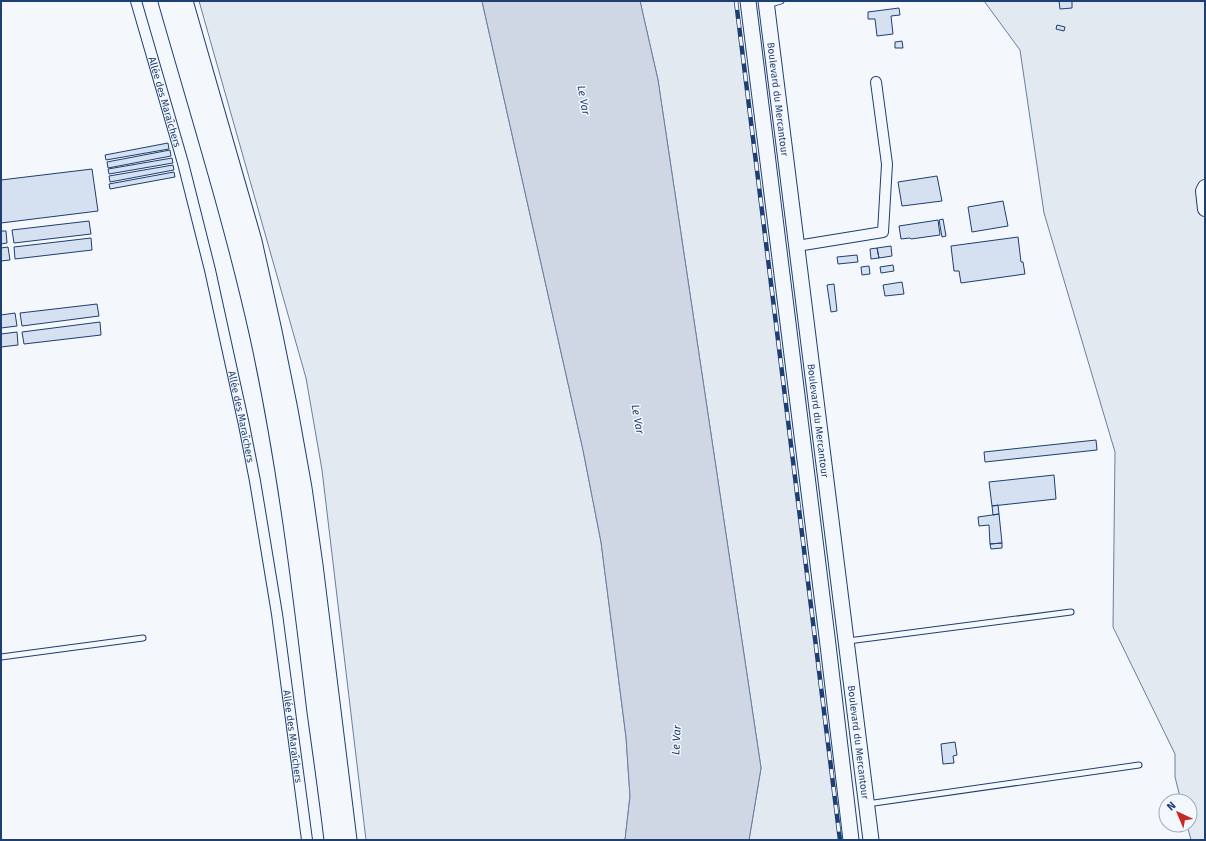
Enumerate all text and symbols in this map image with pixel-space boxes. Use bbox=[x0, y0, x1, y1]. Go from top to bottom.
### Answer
street label: Boulevard du Mercantour bbox=[764, 42, 790, 157]
street label: Allée des Maraîchers bbox=[146, 56, 183, 149]
water label: Le Var bbox=[575, 84, 593, 117]
street label: Boulevard du Mercantour bbox=[804, 363, 831, 479]
street label: Allée des Maraîchers bbox=[225, 370, 256, 464]
water label: Le Var bbox=[629, 403, 647, 436]
street label: Boulevard du Mercantour bbox=[845, 685, 871, 800]
street label: Allée des Maraîchers bbox=[280, 689, 304, 784]
water label: Le Var bbox=[669, 724, 684, 755]
north arrow bbox=[1158, 793, 1198, 833]
text: N bbox=[1164, 799, 1179, 813]

